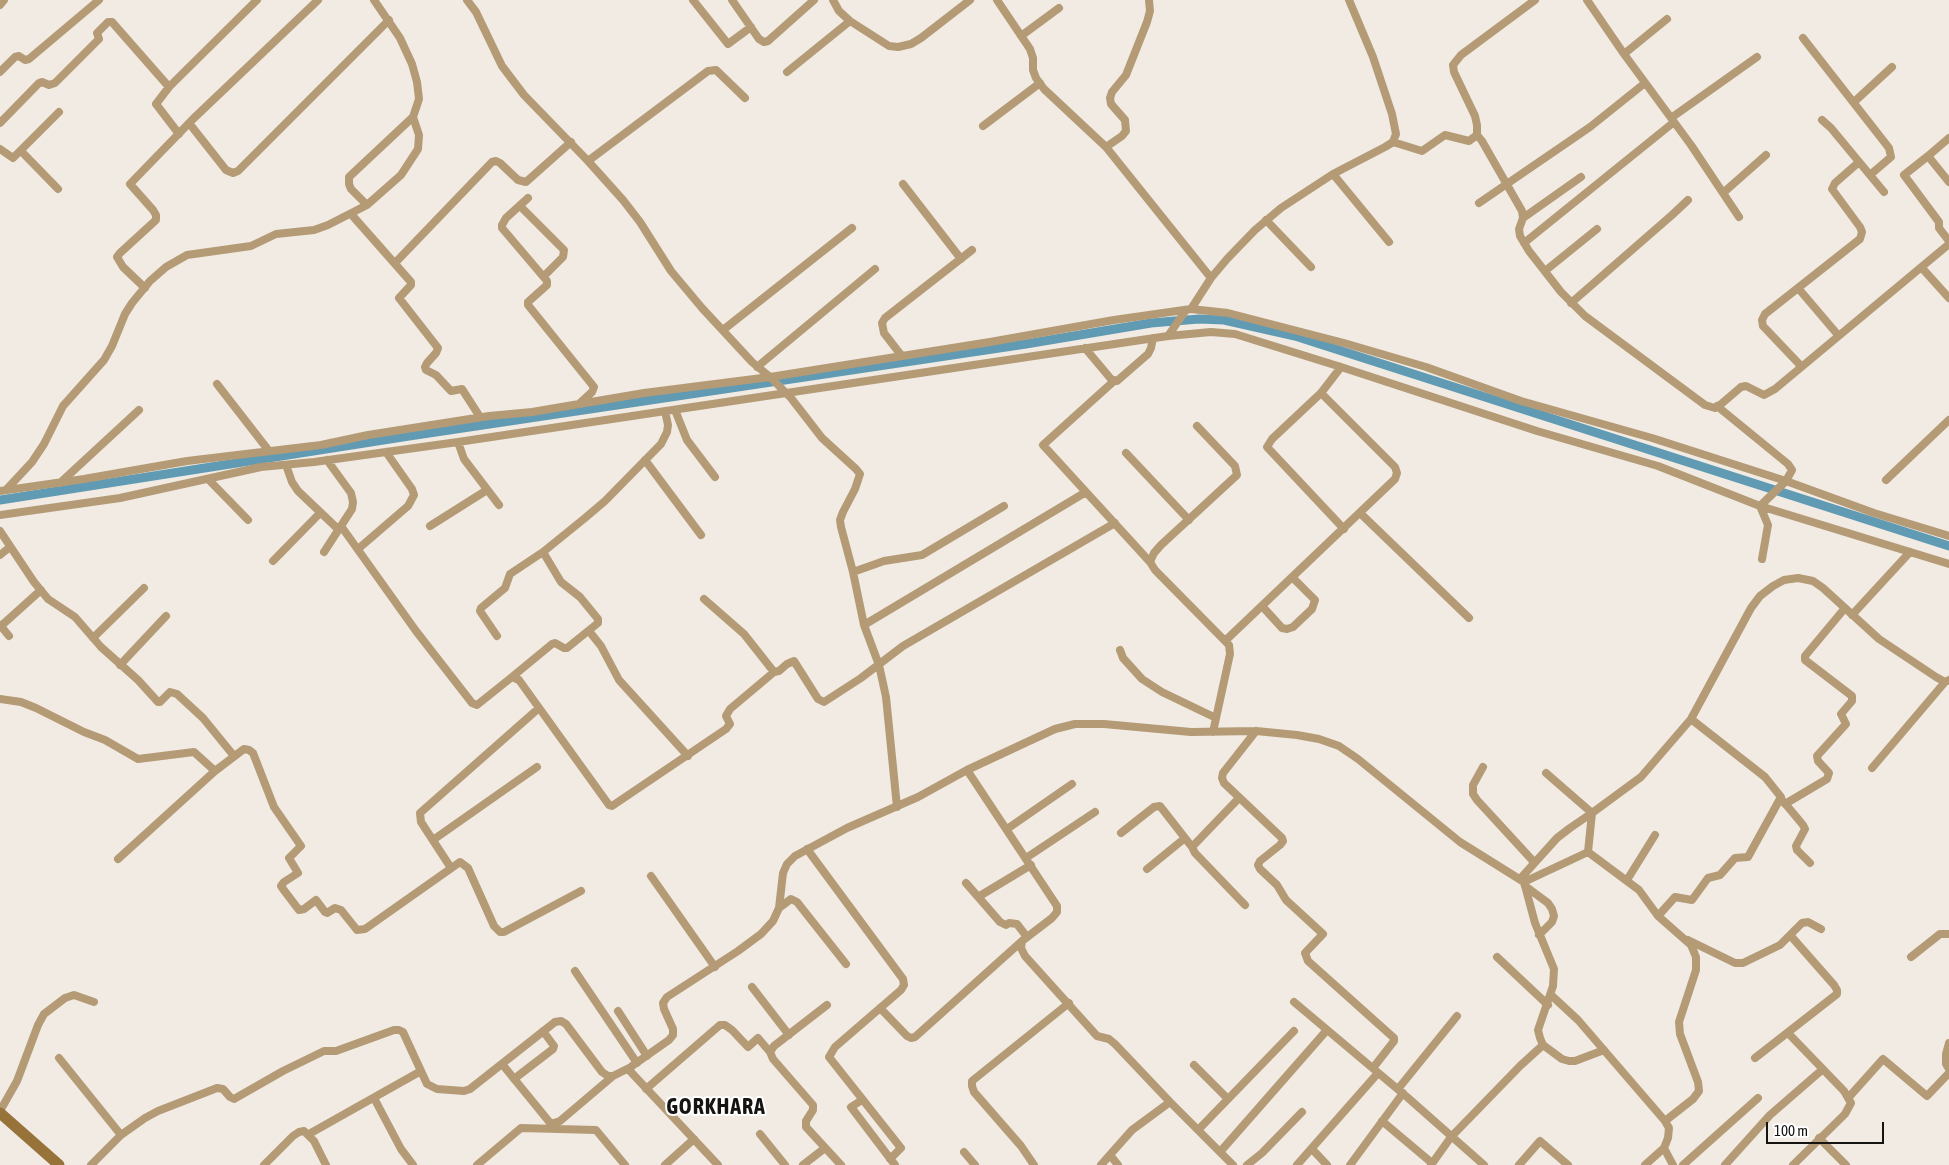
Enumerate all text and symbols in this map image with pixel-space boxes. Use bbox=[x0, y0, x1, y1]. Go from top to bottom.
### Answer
district label: GORKHARA bbox=[665, 1094, 767, 1120]
scale bar bbox=[1769, 1112, 1886, 1144]
text: 100 m bbox=[1774, 1122, 1808, 1139]

